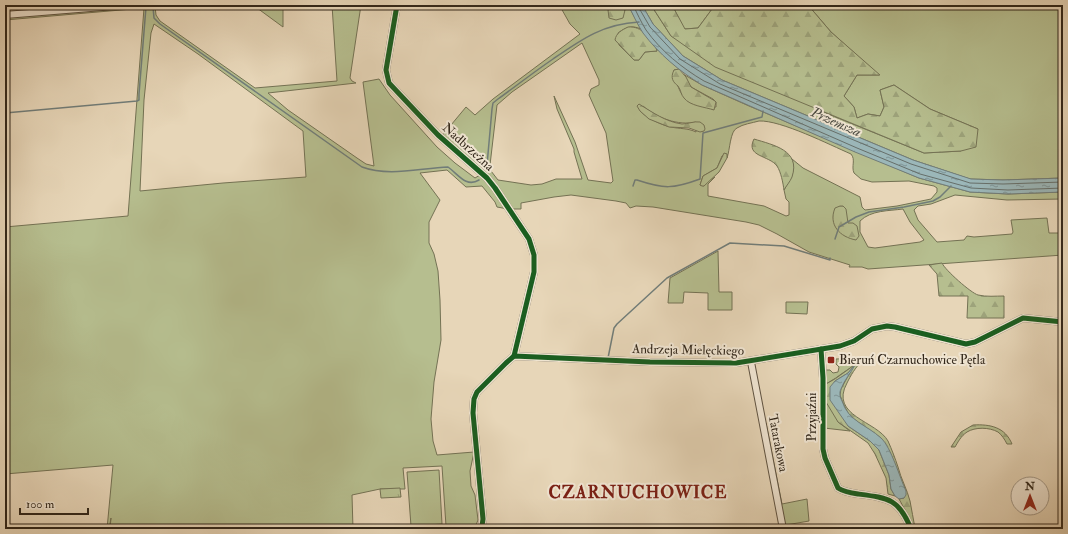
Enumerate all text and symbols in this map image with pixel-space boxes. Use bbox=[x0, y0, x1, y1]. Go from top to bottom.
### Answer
water label: Przemsza bbox=[807, 103, 864, 141]
street label: Nadbrzeżna bbox=[439, 120, 498, 175]
street label: Andrzeja Mielęckiego bbox=[631, 341, 744, 359]
place label: Bieruń Czarnuchowice Pętla bbox=[839, 352, 986, 368]
marker: Bieruń Czarnuchowice Pętla bbox=[826, 355, 836, 365]
street label: Przyjaźni bbox=[804, 392, 821, 442]
street label: Tatarakowa bbox=[765, 413, 792, 474]
north arrow bbox=[1010, 476, 1050, 516]
text: N bbox=[1024, 480, 1036, 493]
district label: CZARNUCHOWICE bbox=[549, 482, 727, 503]
scale bar bbox=[20, 490, 88, 516]
text: 100 m bbox=[26, 497, 55, 512]

